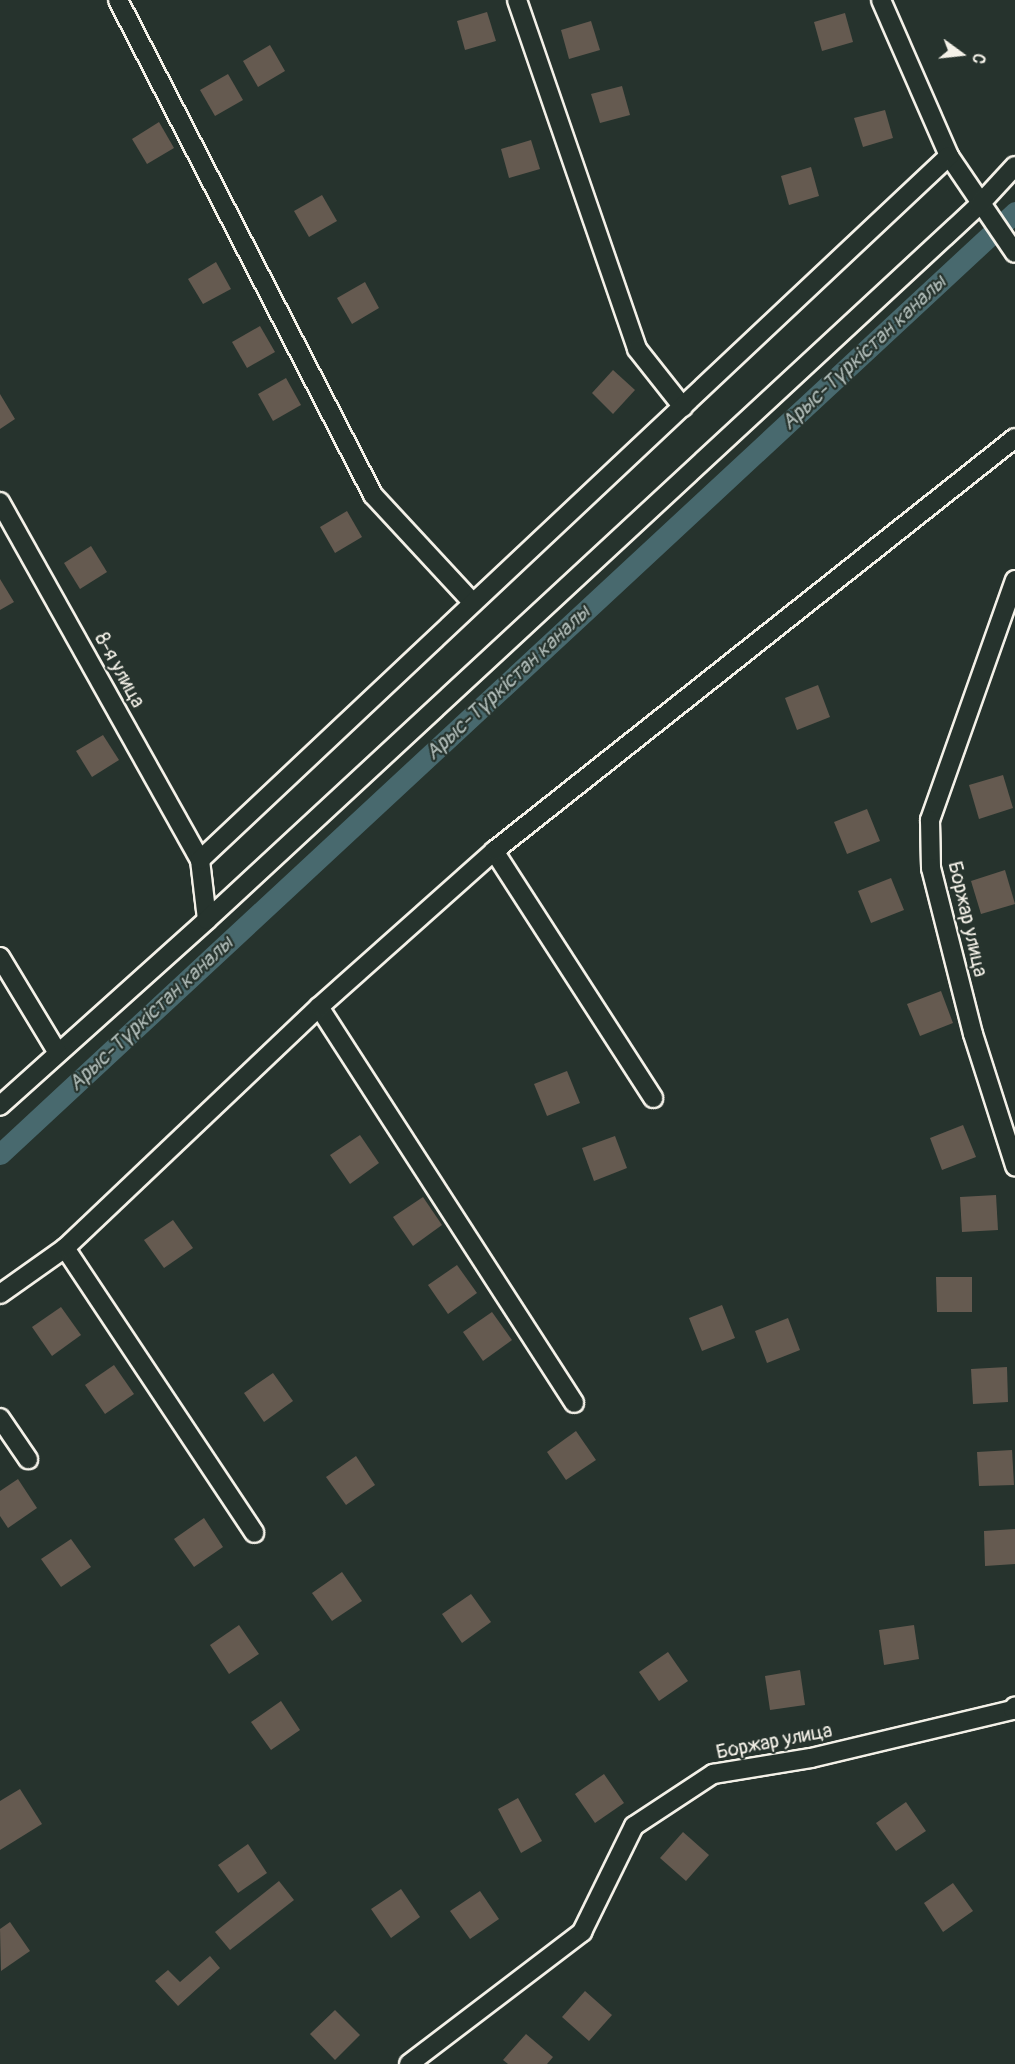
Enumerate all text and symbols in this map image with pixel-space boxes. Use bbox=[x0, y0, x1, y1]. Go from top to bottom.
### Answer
north arrow bbox=[931, 24, 991, 84]
text: С bbox=[967, 51, 989, 66]
water label: Арыс-Түркістан каналы bbox=[776, 270, 952, 436]
water label: Арыс-Түркістан каналы bbox=[420, 600, 596, 766]
street label: 8-я улица bbox=[90, 628, 150, 712]
street label: Боржар улица bbox=[943, 859, 993, 979]
water label: Арыс-Түркістан каналы bbox=[63, 931, 239, 1097]
street label: Боржар улица bbox=[714, 1718, 834, 1764]

